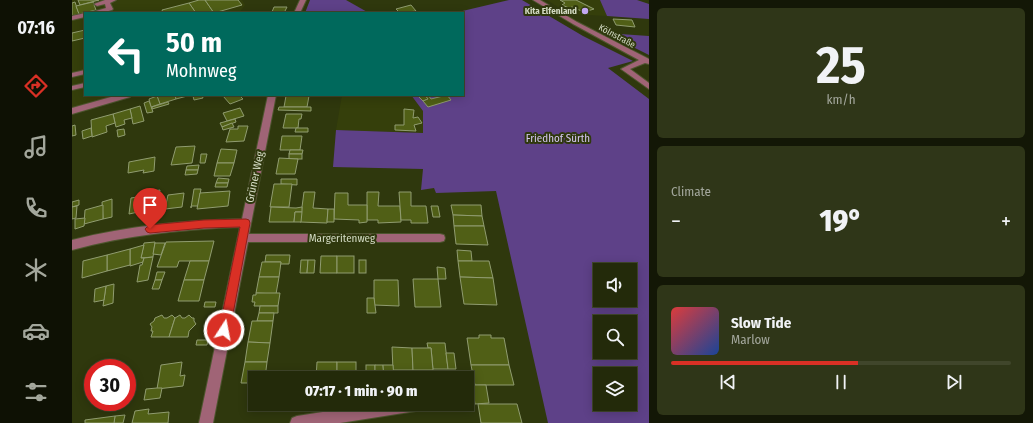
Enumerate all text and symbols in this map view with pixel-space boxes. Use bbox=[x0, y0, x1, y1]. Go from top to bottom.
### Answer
place label: Kita Elfenland bbox=[525, 6, 577, 16]
marker: Kita Elfenland bbox=[580, 6, 590, 16]
text: 07:16 bbox=[17, 17, 55, 39]
street label: Kölnstraße bbox=[597, 22, 637, 50]
text: 50 m bbox=[166, 26, 222, 59]
icon: left bbox=[100, 28, 152, 80]
text: 25 bbox=[816, 34, 866, 97]
text: Mohnweg bbox=[166, 60, 236, 82]
icon: directions bbox=[22, 72, 50, 100]
text: km/h bbox=[827, 92, 856, 107]
park label: Friedhof Sürth bbox=[526, 132, 590, 145]
icon: music bbox=[22, 133, 50, 161]
street label: Grüner Weg bbox=[243, 149, 267, 204]
text: Climate bbox=[671, 184, 711, 199]
pin bbox=[133, 188, 167, 229]
icon: phone bbox=[22, 194, 50, 222]
icon: arrive bbox=[139, 194, 161, 216]
text: 19° bbox=[820, 203, 862, 239]
text: − bbox=[671, 208, 681, 235]
text: + bbox=[1001, 208, 1011, 235]
street label: Margeritenweg bbox=[309, 232, 376, 245]
icon: climate bbox=[22, 256, 50, 284]
map controls bbox=[593, 263, 637, 411]
button: sound bbox=[593, 263, 637, 307]
position arrow bbox=[203, 309, 245, 351]
text: Slow Tide bbox=[731, 314, 791, 332]
button: search bbox=[593, 315, 637, 359]
icon: car bbox=[22, 317, 50, 345]
text: Marlow bbox=[731, 332, 770, 347]
speed limit sign: 30 bbox=[84, 359, 136, 411]
button: layers bbox=[593, 367, 637, 411]
icon: previous bbox=[717, 371, 739, 393]
icon: pause bbox=[830, 371, 852, 393]
icon: next bbox=[943, 371, 965, 393]
icon: filters bbox=[22, 378, 50, 406]
text: 07:17 · 1 min · 90 m bbox=[305, 382, 417, 400]

